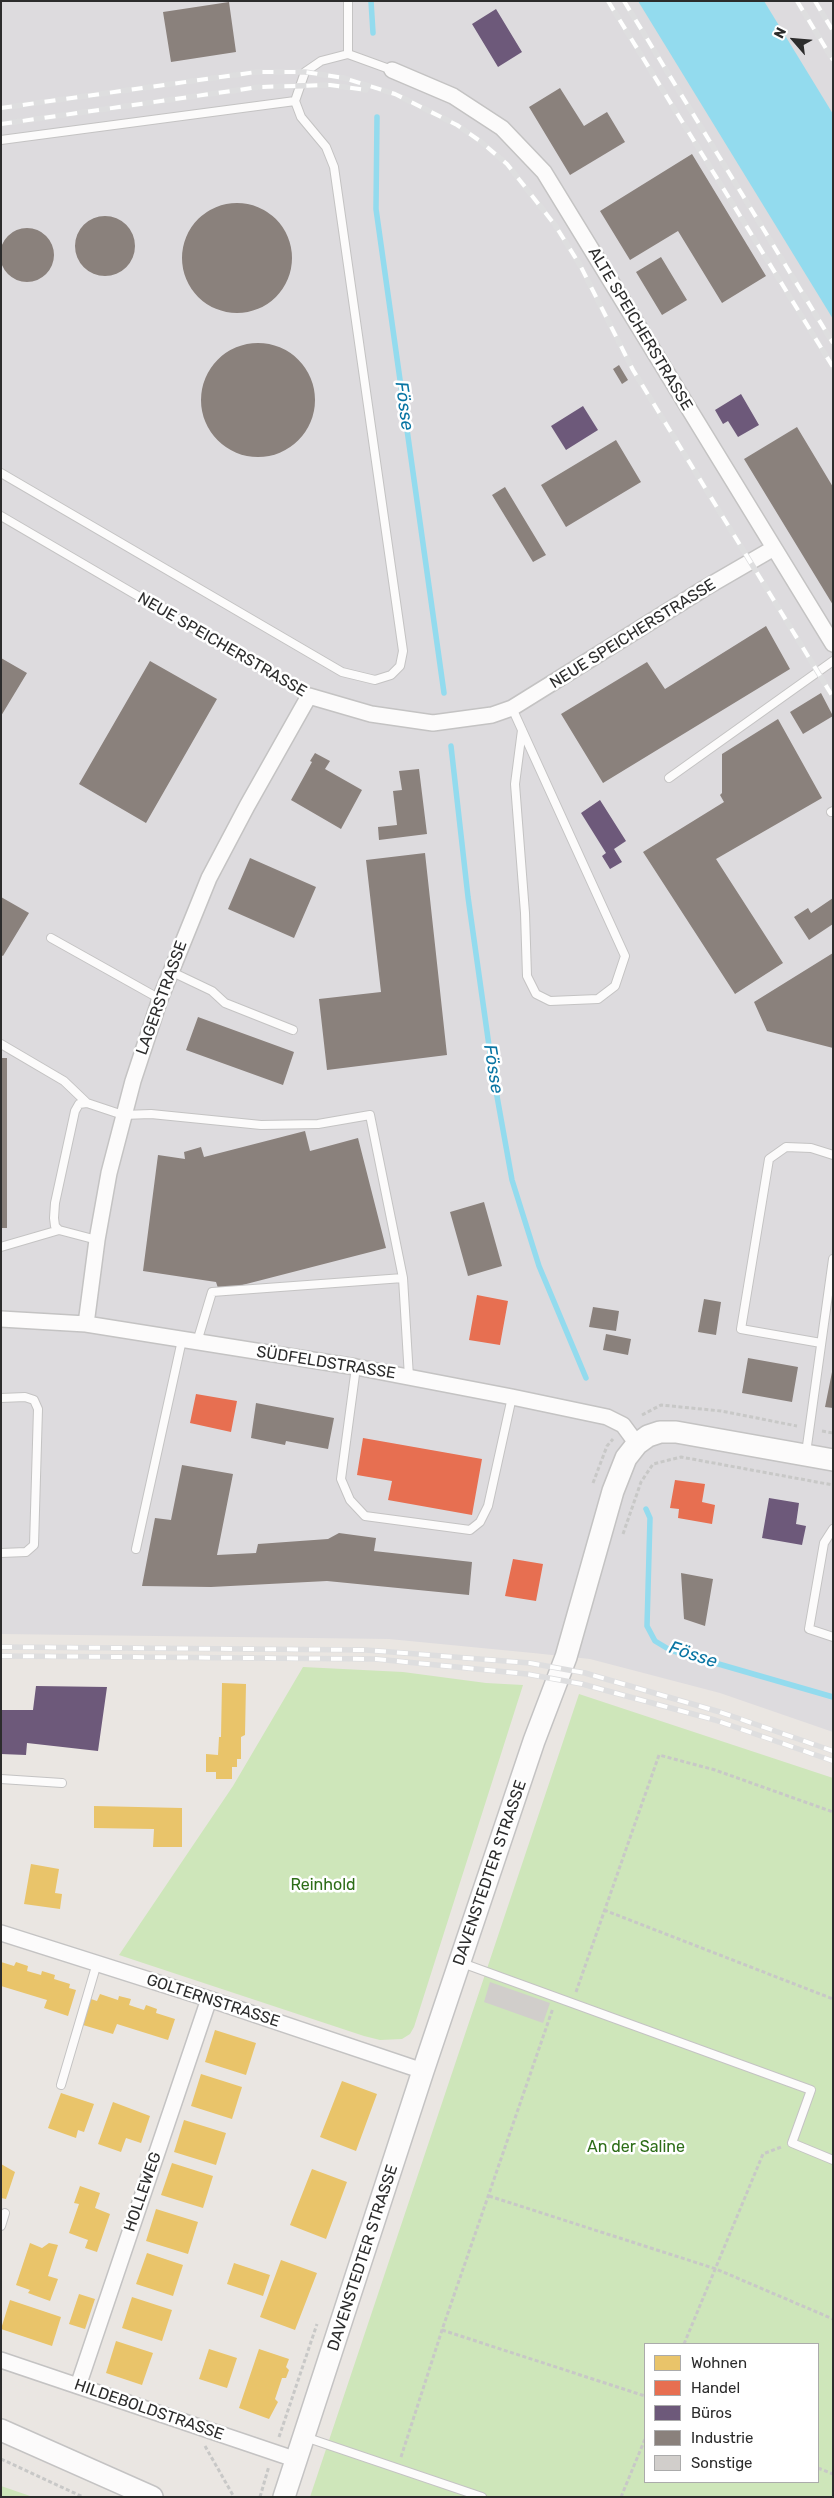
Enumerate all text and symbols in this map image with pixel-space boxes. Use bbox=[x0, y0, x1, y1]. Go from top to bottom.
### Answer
north arrow bbox=[769, 15, 819, 65]
text: N bbox=[770, 25, 790, 41]
street label: ALTE SPEICHERSTRASSE bbox=[584, 244, 696, 414]
water label: Fösse bbox=[390, 380, 418, 432]
street label: NEUE SPEICHERSTRASSE bbox=[547, 575, 719, 693]
street label: NEUE SPEICHERSTRASSE bbox=[134, 589, 310, 701]
street label: LAGERSTRASSE bbox=[132, 938, 192, 1058]
water label: Fösse bbox=[478, 1043, 508, 1095]
street label: SÜDFELDSTRASSE bbox=[255, 1342, 397, 1384]
water label: Fösse bbox=[666, 1637, 720, 1673]
street label: DAVENSTEDTER STRASSE bbox=[449, 1778, 531, 1968]
park label: Reinhold bbox=[290, 1875, 356, 1895]
street label: GOLTERNSTRASSE bbox=[144, 1970, 282, 2032]
park label: An der Saline bbox=[587, 2137, 685, 2157]
street label: HOLLEWEG bbox=[120, 2150, 166, 2234]
street label: DAVENSTEDTER STRASSE bbox=[324, 2162, 402, 2354]
legend bbox=[644, 2343, 819, 2483]
text: Wohnen bbox=[691, 2354, 747, 2372]
street label: HILDEBOLDSTRASSE bbox=[72, 2375, 226, 2445]
text: Handel bbox=[691, 2379, 740, 2397]
text: Büros bbox=[691, 2404, 732, 2422]
text: Industrie bbox=[691, 2429, 753, 2447]
text: Sonstige bbox=[691, 2454, 753, 2472]

